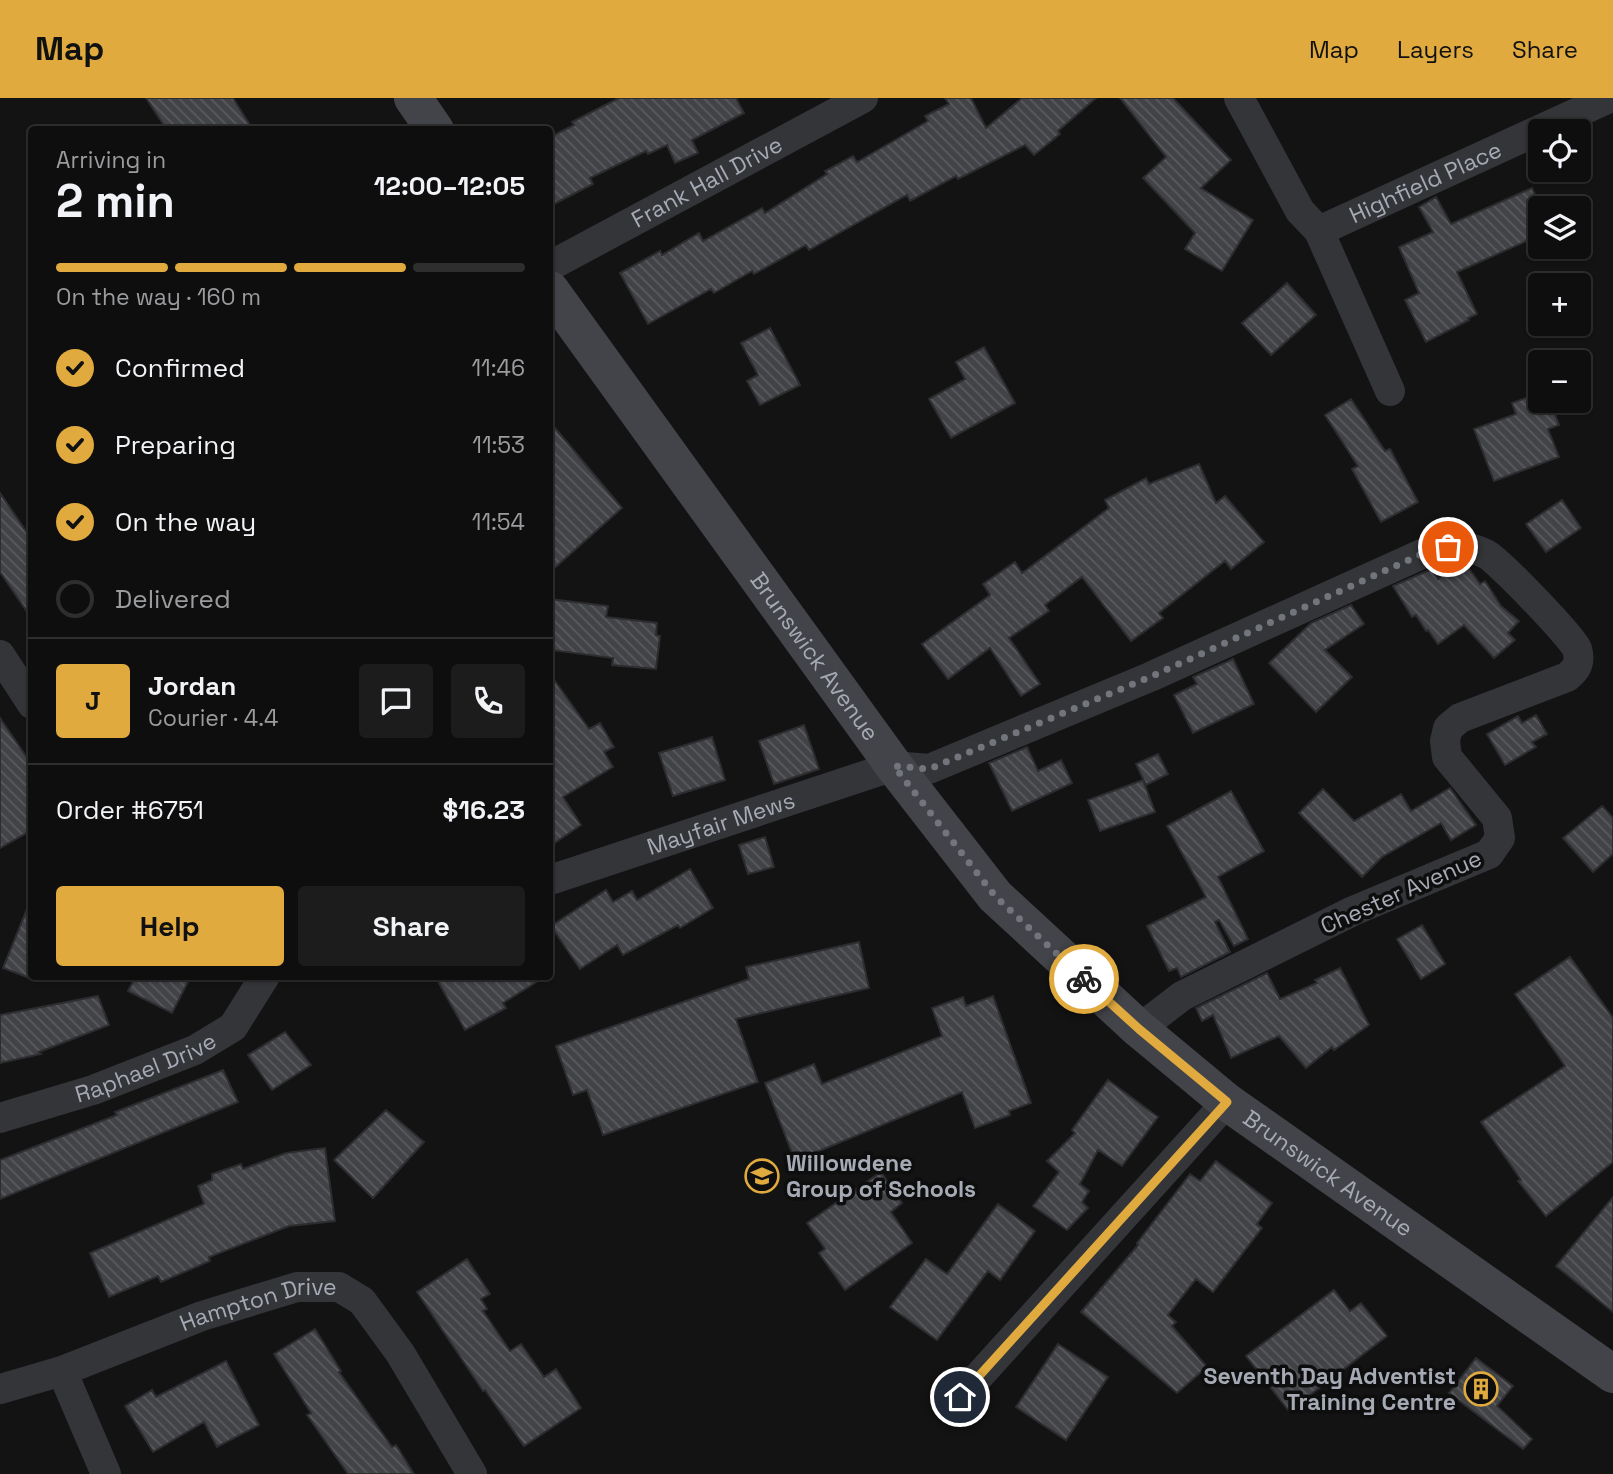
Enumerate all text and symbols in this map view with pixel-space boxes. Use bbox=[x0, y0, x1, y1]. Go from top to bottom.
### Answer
text: Map bbox=[35, 28, 104, 70]
text: Map bbox=[1309, 34, 1359, 65]
text: Layers bbox=[1397, 34, 1474, 65]
text: Share bbox=[1512, 34, 1578, 65]
map controls bbox=[1528, 119, 1591, 413]
button: locate bbox=[1528, 119, 1591, 182]
street label: Frank Hall Drive bbox=[626, 129, 788, 235]
street label: Highfield Place bbox=[1344, 134, 1506, 230]
text: Arriving in bbox=[56, 145, 166, 175]
text: 12:00–12:05 bbox=[374, 169, 525, 203]
text: 2 min bbox=[56, 172, 175, 230]
button: layers bbox=[1528, 196, 1591, 259]
button: + bbox=[1528, 273, 1591, 336]
text: On the way · 160 m bbox=[56, 282, 261, 312]
icon: check bbox=[56, 349, 94, 387]
button: − bbox=[1528, 350, 1591, 413]
text: Confirmed bbox=[115, 351, 245, 385]
text: 11:46 bbox=[472, 353, 525, 383]
icon: check bbox=[56, 426, 94, 464]
text: Preparing bbox=[115, 428, 236, 462]
text: 11:53 bbox=[472, 430, 525, 460]
icon: check bbox=[56, 503, 94, 541]
text: On the way bbox=[115, 505, 256, 539]
text: 11:54 bbox=[472, 507, 525, 537]
pin bbox=[1418, 517, 1478, 577]
icon: bag bbox=[1429, 528, 1467, 566]
street label: Brunswick Avenue bbox=[744, 566, 886, 747]
text: Delivered bbox=[115, 582, 231, 616]
button: chat bbox=[359, 664, 433, 738]
button: phone bbox=[451, 664, 525, 738]
text: Jordan bbox=[148, 669, 236, 703]
text: J bbox=[85, 684, 101, 718]
text: Courier · 4.4 bbox=[148, 703, 278, 733]
street label: Mayfair Mews bbox=[643, 785, 799, 862]
text: Order #6751 bbox=[56, 793, 204, 827]
text: $16.23 bbox=[442, 793, 525, 827]
street label: Chester Avenue bbox=[1316, 843, 1486, 941]
button: Help bbox=[56, 886, 284, 966]
button: Share bbox=[298, 886, 525, 966]
courier bbox=[1049, 944, 1119, 1014]
icon: bike bbox=[1065, 960, 1103, 998]
street label: Raphael Drive bbox=[71, 1026, 222, 1110]
street label: Brunswick Avenue bbox=[1237, 1103, 1419, 1243]
place label: Willowdene Group of Schools bbox=[786, 1148, 976, 1204]
school or university icon: Willowdene Group of Schools bbox=[743, 1157, 781, 1195]
street label: Hampton Drive bbox=[175, 1272, 337, 1338]
place label: Seventh Day Adventist Training Centre bbox=[1204, 1361, 1456, 1417]
pin bbox=[930, 1367, 990, 1427]
building icon: Seventh Day Adventist Training Centre bbox=[1462, 1370, 1500, 1408]
icon: home bbox=[941, 1378, 979, 1416]

